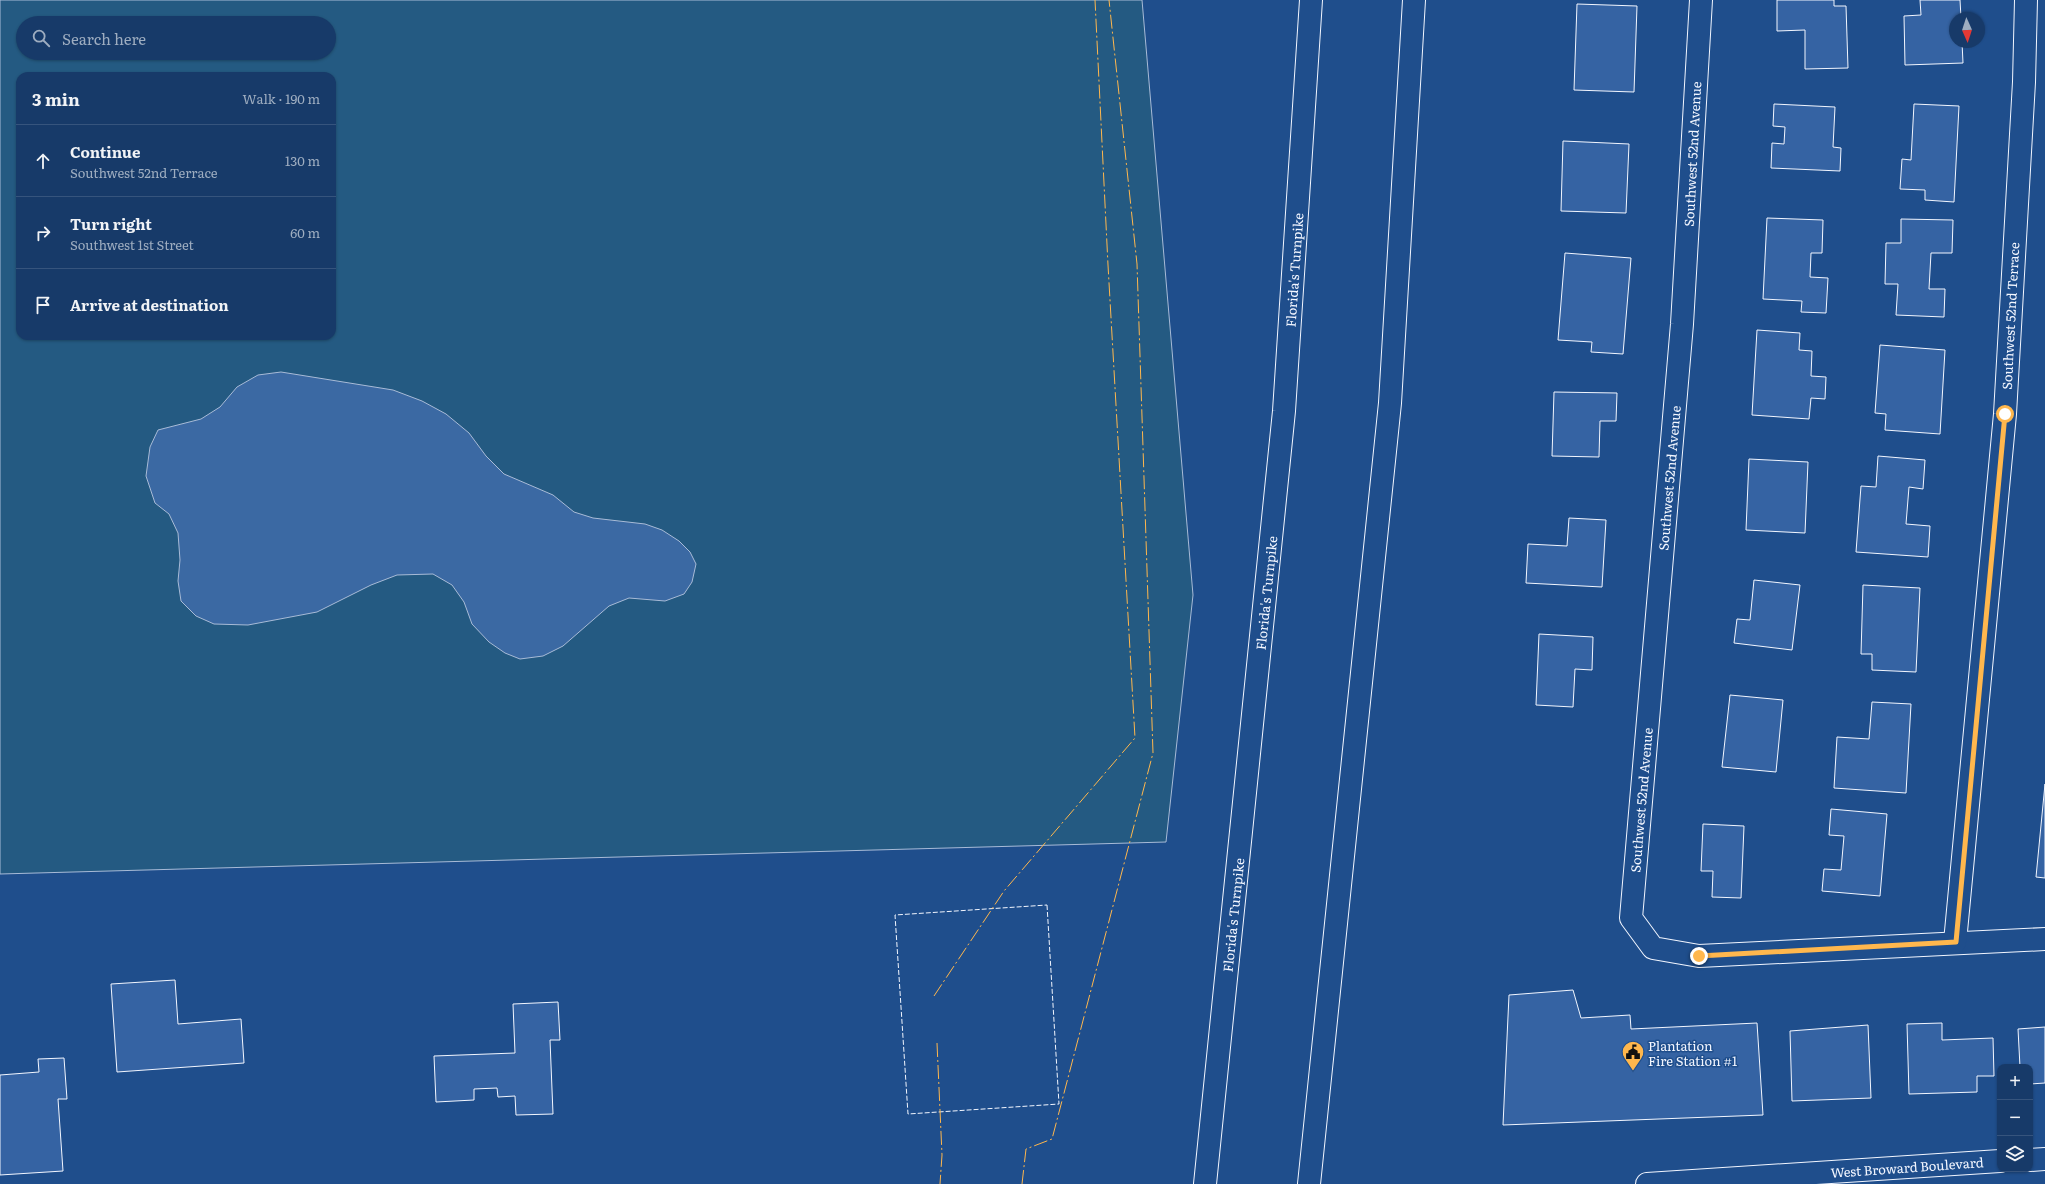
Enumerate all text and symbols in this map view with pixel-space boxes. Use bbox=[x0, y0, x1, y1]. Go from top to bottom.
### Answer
north arrow bbox=[1949, 12, 1985, 48]
search box bbox=[16, 16, 336, 60]
icon: search bbox=[30, 27, 52, 49]
text: Search here bbox=[62, 27, 146, 50]
street label: Southwest 52nd Avenue bbox=[1679, 81, 1705, 227]
text: 3 min bbox=[32, 86, 80, 111]
text: Walk · 190 m bbox=[242, 89, 320, 108]
text: Continue bbox=[70, 140, 140, 163]
icon: ahead bbox=[32, 150, 54, 172]
text: 130 m bbox=[285, 151, 320, 170]
text: Southwest 52nd Terrace bbox=[70, 163, 218, 182]
text: Turn right bbox=[70, 212, 152, 235]
street label: Florida's Turnpike bbox=[1281, 212, 1307, 328]
icon: right bbox=[32, 222, 54, 244]
text: 60 m bbox=[290, 223, 320, 242]
text: Southwest 1st Street bbox=[70, 235, 194, 254]
street label: Southwest 52nd Terrace bbox=[1997, 242, 2023, 390]
text: Arrive at destination bbox=[70, 293, 229, 316]
icon: arrive bbox=[32, 294, 54, 316]
street label: Southwest 52nd Avenue bbox=[1653, 404, 1685, 551]
route start bbox=[1996, 405, 2014, 423]
street label: Florida's Turnpike bbox=[1251, 535, 1281, 651]
street label: Southwest 52nd Avenue bbox=[1625, 726, 1657, 873]
street label: Florida's Turnpike bbox=[1218, 857, 1248, 973]
route end bbox=[1690, 947, 1708, 965]
place label: Plantation Fire Station #1 bbox=[1648, 1036, 1737, 1070]
public building icon: Plantation Fire Station #1 bbox=[1620, 1039, 1646, 1072]
map controls bbox=[1997, 1064, 2033, 1172]
button: + bbox=[1997, 1064, 2033, 1100]
button: − bbox=[1997, 1100, 2033, 1136]
button: layers bbox=[1997, 1136, 2033, 1172]
street label: West Broward Boulevard bbox=[1830, 1152, 1984, 1182]

